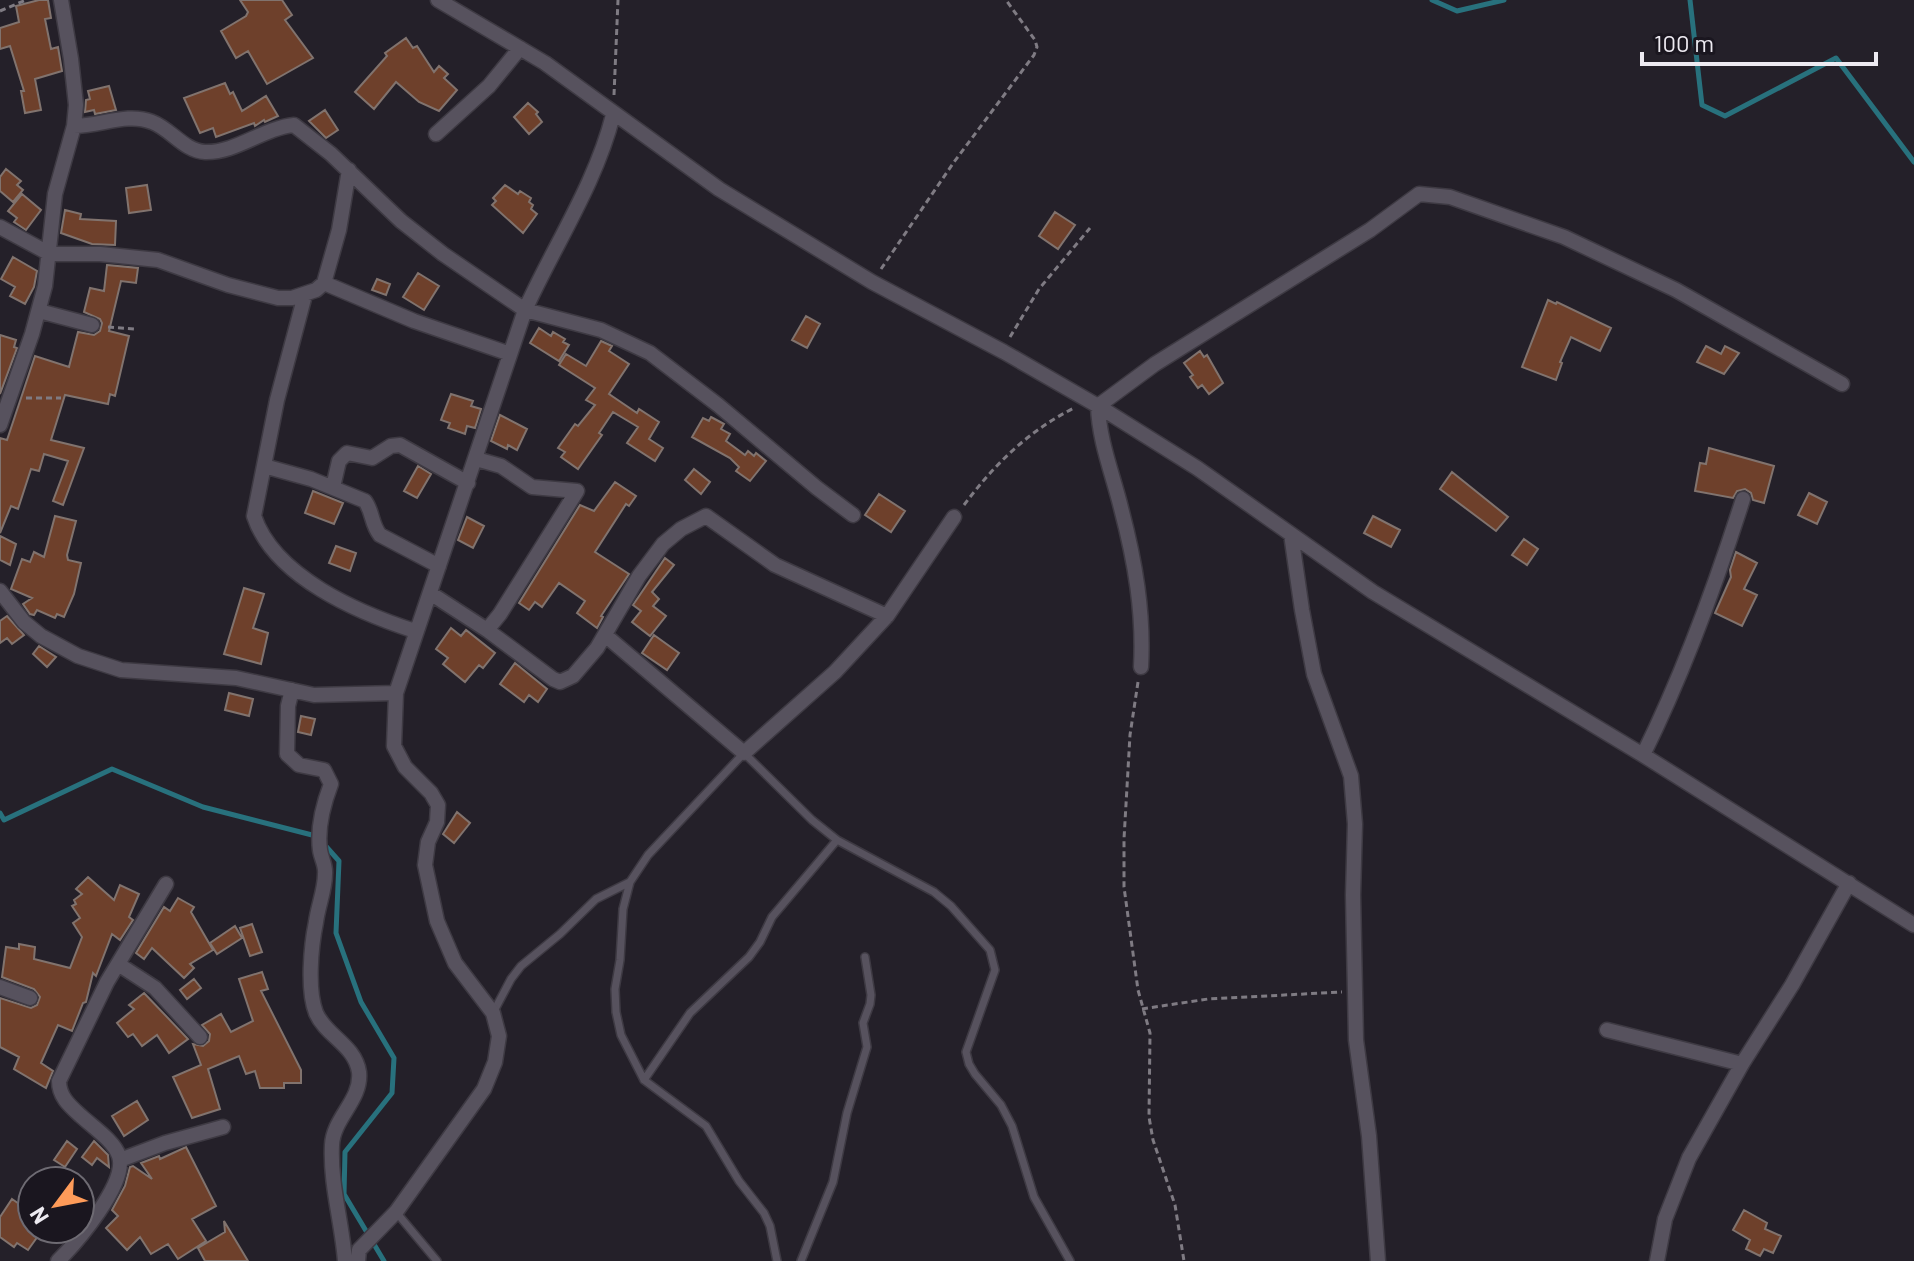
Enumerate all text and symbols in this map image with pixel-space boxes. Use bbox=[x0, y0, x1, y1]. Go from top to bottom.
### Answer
scale bar bbox=[1642, 16, 1876, 66]
text: 100 m bbox=[1654, 28, 1714, 57]
north arrow bbox=[16, 1165, 96, 1245]
text: N bbox=[23, 1203, 53, 1229]

